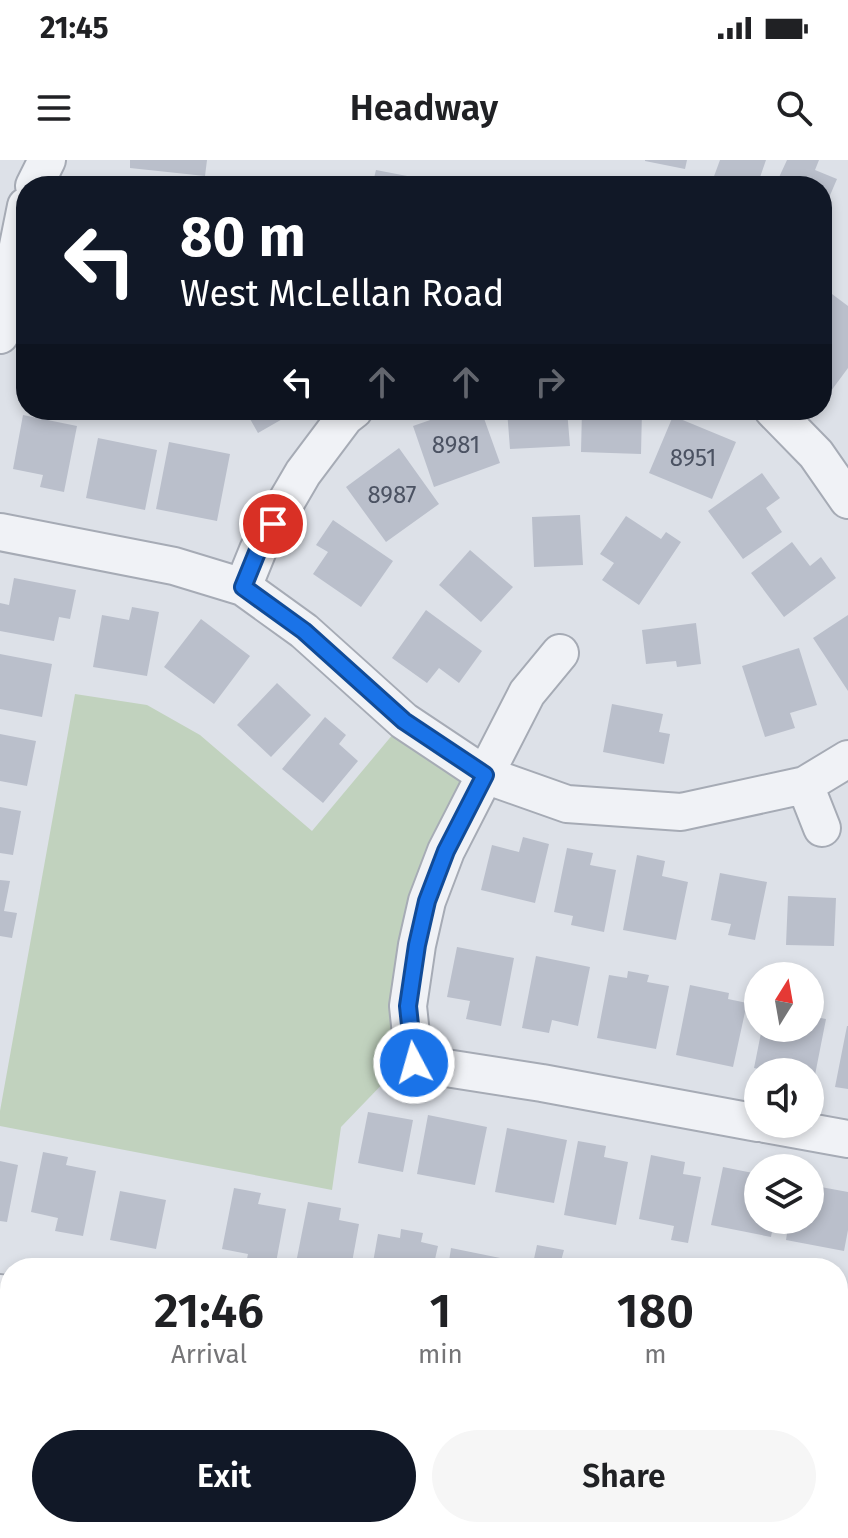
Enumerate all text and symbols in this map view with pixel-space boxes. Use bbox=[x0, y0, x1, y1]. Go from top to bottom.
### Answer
text: 21:45 bbox=[40, 10, 109, 46]
icon: menu bbox=[32, 86, 76, 130]
text: Headway bbox=[350, 86, 498, 130]
icon: search bbox=[772, 86, 816, 130]
text: 80 m bbox=[180, 204, 306, 271]
icon: left bbox=[48, 208, 152, 312]
text: West McLellan Road bbox=[180, 272, 504, 316]
icon: left bbox=[276, 360, 320, 404]
icon: ahead bbox=[360, 360, 404, 404]
icon: ahead bbox=[444, 360, 488, 404]
icon: right bbox=[528, 360, 572, 404]
house number: 8981 bbox=[432, 431, 480, 459]
house number: 8951 bbox=[670, 444, 716, 472]
house number: 8987 bbox=[368, 481, 416, 509]
pin bbox=[239, 490, 307, 558]
icon: arrive bbox=[251, 502, 295, 546]
north arrow bbox=[744, 962, 824, 1042]
map controls bbox=[744, 962, 824, 1234]
position arrow bbox=[372, 1021, 456, 1105]
button: sound bbox=[744, 1058, 824, 1138]
button: layers bbox=[744, 1154, 824, 1234]
text: 21:46 bbox=[154, 1282, 264, 1340]
text: 1 bbox=[429, 1282, 451, 1340]
text: 180 bbox=[617, 1282, 694, 1340]
text: Arrival bbox=[171, 1339, 247, 1370]
text: min bbox=[418, 1339, 463, 1370]
text: m bbox=[644, 1339, 667, 1370]
button: Exit bbox=[32, 1430, 416, 1522]
button: Share bbox=[432, 1430, 816, 1522]

